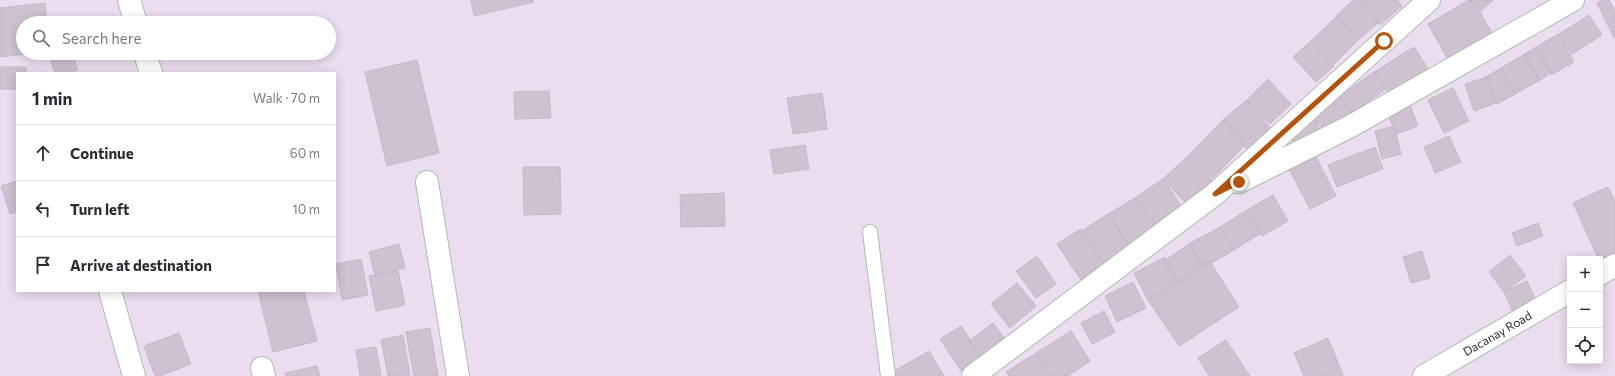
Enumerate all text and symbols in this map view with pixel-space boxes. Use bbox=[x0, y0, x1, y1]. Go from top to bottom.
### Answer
search box bbox=[16, 16, 336, 60]
icon: search bbox=[30, 27, 52, 49]
text: Search here bbox=[62, 29, 141, 47]
route start bbox=[1375, 32, 1393, 50]
text: 1 min bbox=[32, 88, 72, 109]
text: Walk · 70 m bbox=[253, 90, 320, 106]
icon: ahead bbox=[32, 142, 54, 164]
text: Continue bbox=[70, 144, 134, 162]
text: 60 m bbox=[290, 145, 320, 161]
route end bbox=[1230, 173, 1248, 191]
icon: left bbox=[32, 198, 54, 220]
text: Turn left bbox=[70, 200, 129, 218]
text: 10 m bbox=[292, 201, 320, 217]
icon: arrive bbox=[32, 254, 54, 276]
text: Arrive at destination bbox=[70, 256, 212, 274]
map controls bbox=[1567, 256, 1603, 364]
button: + bbox=[1567, 256, 1603, 292]
button: − bbox=[1567, 292, 1603, 328]
street label: Dacanay Road bbox=[1460, 308, 1534, 358]
button: locate bbox=[1567, 328, 1603, 364]

